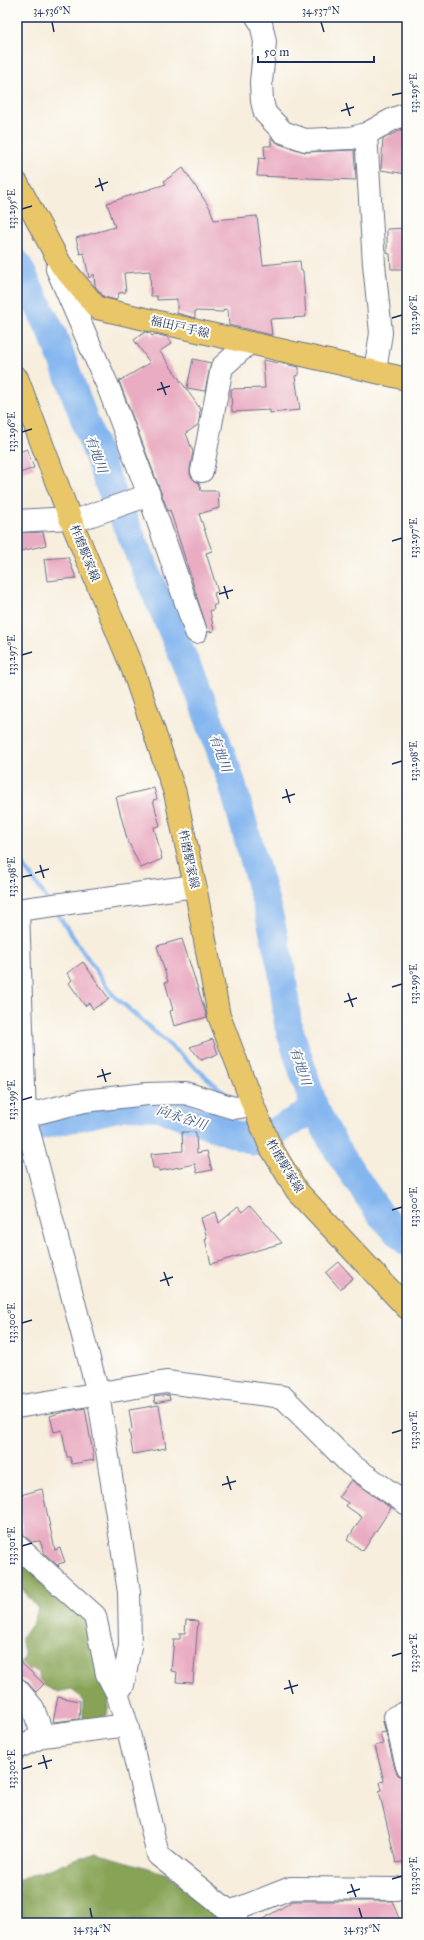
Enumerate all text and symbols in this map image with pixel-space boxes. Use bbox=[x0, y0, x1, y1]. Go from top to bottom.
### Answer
text: 34.536°N bbox=[33, 5, 71, 17]
text: 34.537°N bbox=[302, 5, 340, 17]
scale bar bbox=[258, 38, 374, 64]
text: 50 m bbox=[264, 45, 289, 59]
text: 133.295°E bbox=[408, 73, 420, 113]
text: 133.295°E bbox=[6, 189, 18, 229]
text: 133.296°E bbox=[408, 295, 420, 335]
street label: 福田戸手線 bbox=[149, 313, 211, 341]
text: 133.296°E bbox=[6, 412, 18, 452]
water label: 有地川 bbox=[82, 433, 111, 477]
text: 133.297°E bbox=[408, 518, 420, 558]
street label: 柞磨駅家線 bbox=[67, 523, 103, 583]
text: 133.297°E bbox=[6, 635, 18, 675]
water label: 有地川 bbox=[206, 732, 235, 776]
text: 133.298°E bbox=[408, 741, 420, 781]
street label: 柞磨駅家線 bbox=[176, 828, 202, 890]
text: 133.298°E bbox=[6, 857, 18, 897]
text: 133.299°E bbox=[408, 964, 420, 1004]
water label: 有地川 bbox=[286, 1045, 314, 1089]
text: 133.299°E bbox=[6, 1080, 18, 1120]
water label: 向永谷川 bbox=[154, 1102, 211, 1134]
street label: 柞磨駅家線 bbox=[264, 1137, 306, 1195]
text: 133.300°E bbox=[408, 1187, 420, 1227]
text: 133.300°E bbox=[6, 1303, 18, 1343]
text: 133.301°E bbox=[408, 1411, 420, 1449]
text: 133.301°E bbox=[6, 1527, 18, 1565]
text: 133.302°E bbox=[408, 1633, 420, 1673]
text: 133.302°E bbox=[6, 1749, 18, 1789]
text: 133.303°E bbox=[408, 1857, 420, 1895]
text: 34.534°N bbox=[73, 1923, 112, 1935]
text: 34.535°N bbox=[343, 1923, 381, 1935]

